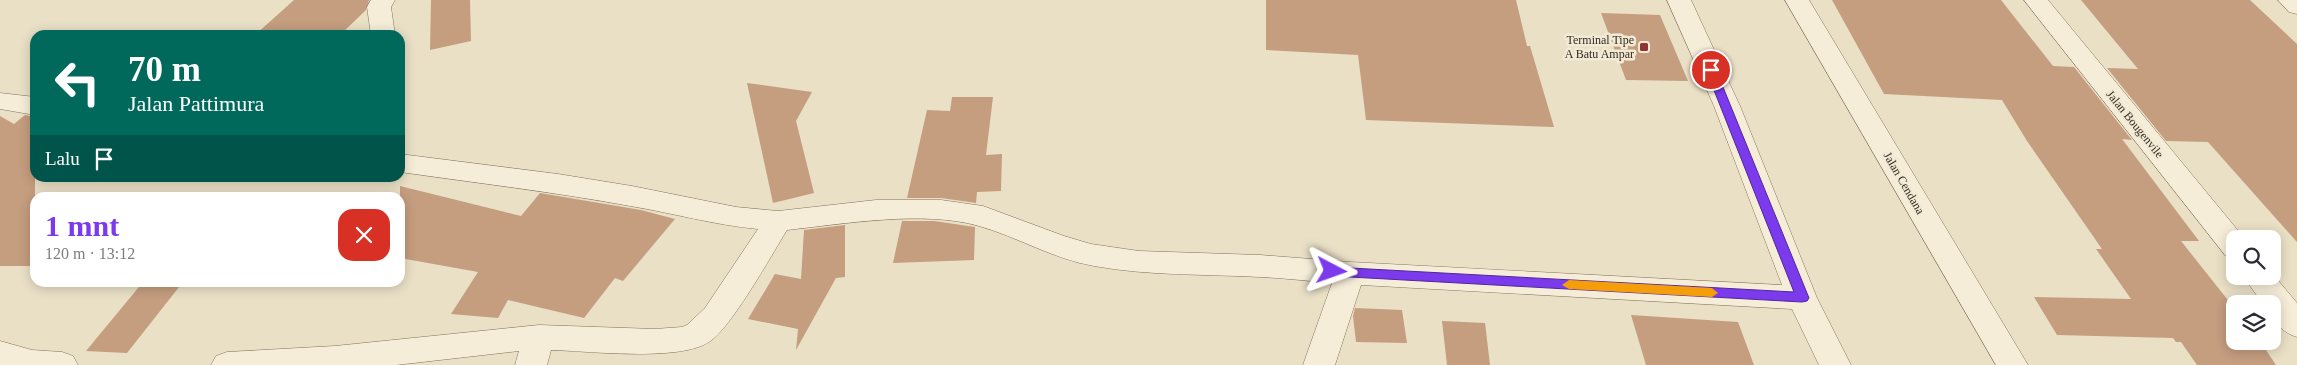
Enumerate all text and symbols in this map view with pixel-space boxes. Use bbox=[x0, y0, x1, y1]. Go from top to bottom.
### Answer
place label: Terminal Tipe A Batu Ampar bbox=[1565, 33, 1634, 61]
marker: Terminal Tipe A Batu Ampar bbox=[1638, 41, 1650, 53]
pin bbox=[1690, 49, 1732, 91]
icon: left bbox=[45, 50, 110, 115]
text: 70 m bbox=[128, 50, 201, 89]
icon: arrive bbox=[1697, 56, 1725, 84]
street label: Jalan Bougenvile bbox=[2103, 87, 2167, 161]
text: Jalan Pattimura bbox=[128, 91, 264, 116]
icon: arrive bbox=[90, 145, 118, 173]
text: Lalu bbox=[45, 148, 80, 169]
street label: Jalan Cendana bbox=[1881, 149, 1928, 217]
text: 1 mnt bbox=[45, 209, 119, 242]
button: close bbox=[338, 209, 390, 261]
map controls bbox=[2226, 230, 2281, 350]
button: search bbox=[2226, 230, 2281, 285]
position arrow bbox=[1305, 244, 1357, 296]
text: 120 m · 13:12 bbox=[45, 245, 135, 262]
button: layers bbox=[2226, 295, 2281, 350]

